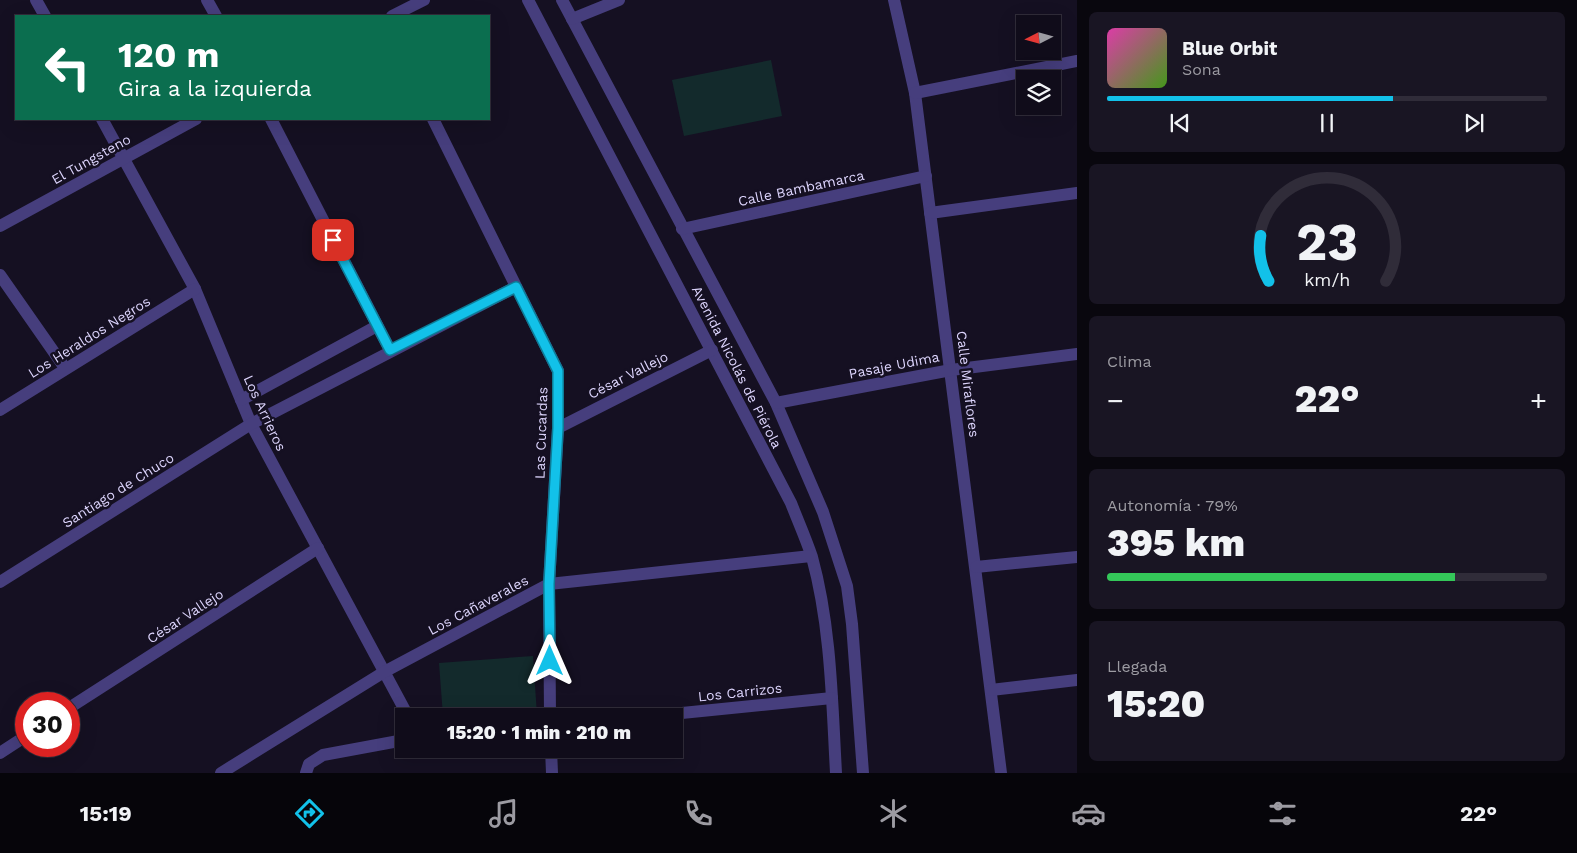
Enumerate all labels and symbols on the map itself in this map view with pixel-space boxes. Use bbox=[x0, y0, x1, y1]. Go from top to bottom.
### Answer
north arrow bbox=[1016, 15, 1061, 60]
street label: El Tungsteno bbox=[49, 131, 133, 187]
street label: Calle Bambamarca bbox=[736, 167, 866, 209]
pin bbox=[312, 219, 354, 261]
street label: Avenida Nicolás de Piérola bbox=[689, 283, 785, 451]
street label: Los Heraldos Negros bbox=[25, 293, 153, 381]
street label: Calle Miraflores bbox=[954, 330, 982, 438]
street label: César Vallejo bbox=[585, 348, 671, 402]
street label: Pasaje Udima bbox=[847, 348, 941, 382]
street label: Los Arrieros bbox=[240, 373, 290, 453]
street label: Las Cucardas bbox=[531, 387, 551, 479]
street label: Santiago de Chuco bbox=[59, 449, 177, 531]
street label: Los Cañaverales bbox=[425, 572, 531, 638]
street label: César Vallejo bbox=[144, 585, 226, 647]
position arrow bbox=[523, 634, 575, 686]
street label: Los Carrizos bbox=[697, 680, 783, 704]
speed limit sign: 30 bbox=[15, 692, 80, 757]

